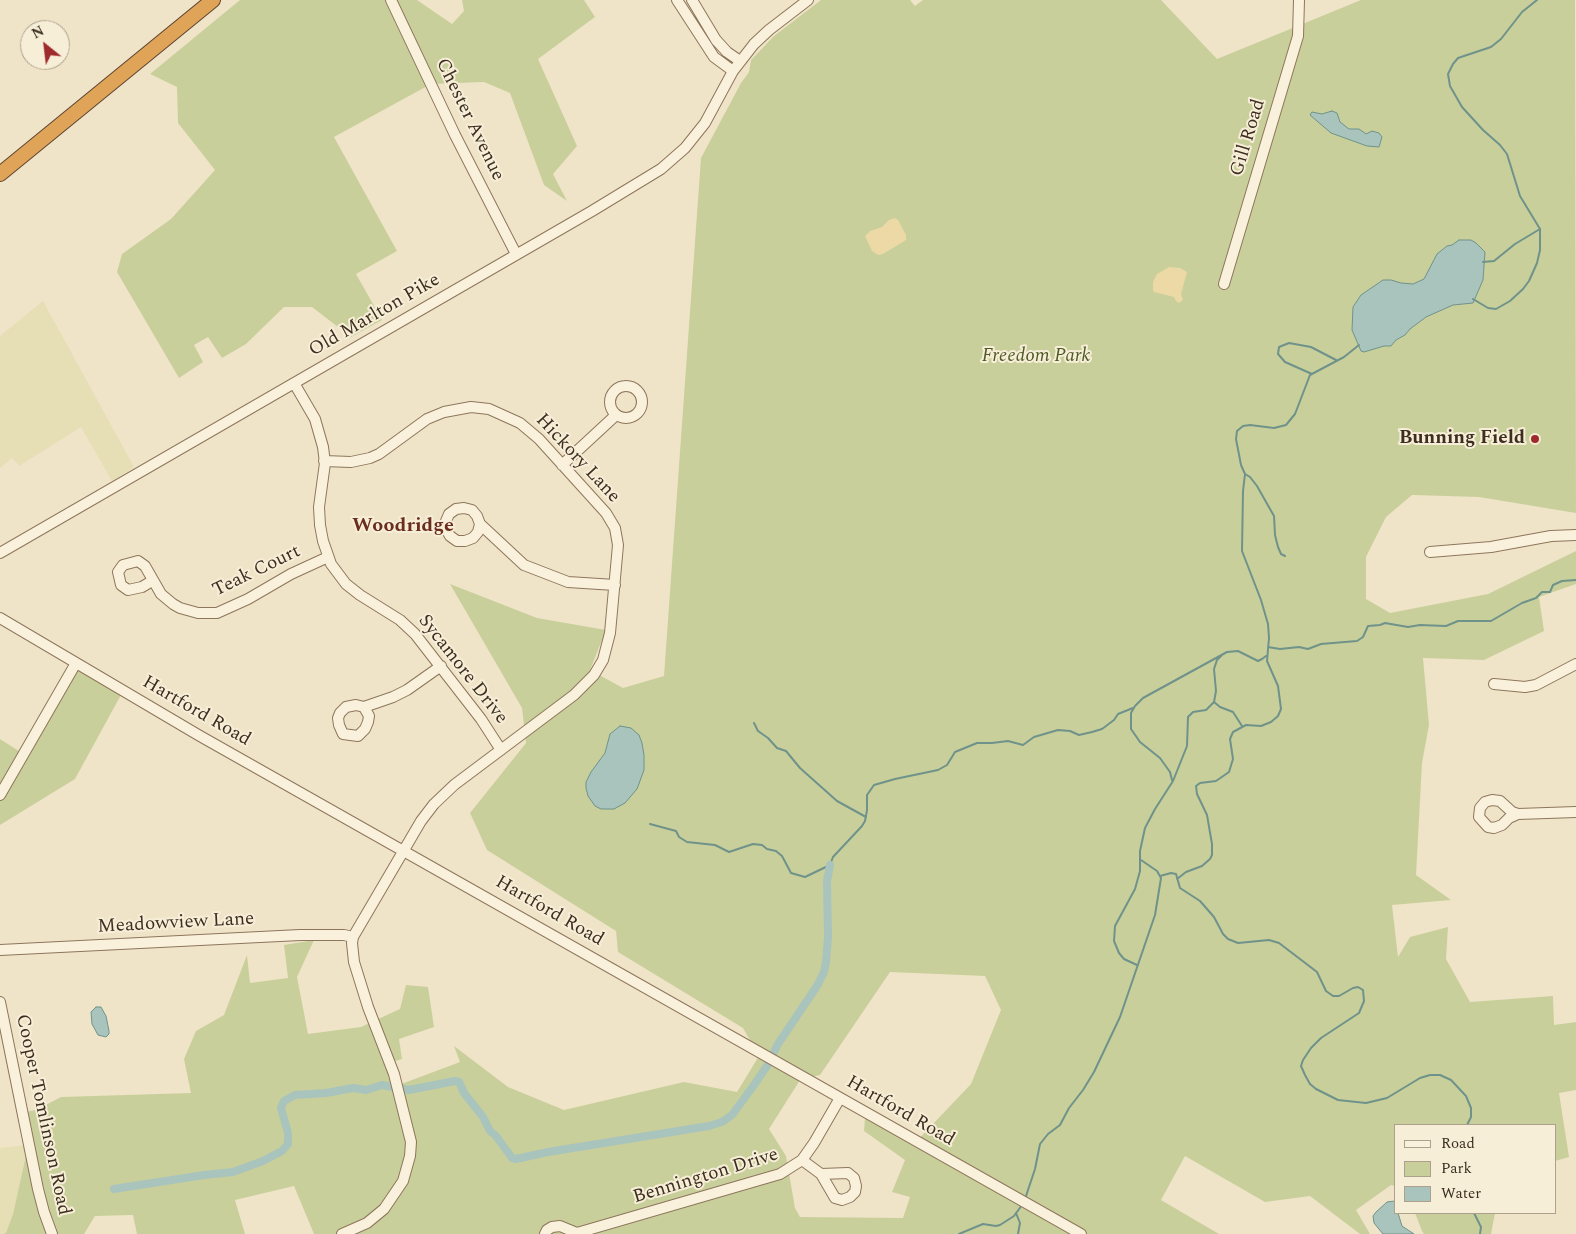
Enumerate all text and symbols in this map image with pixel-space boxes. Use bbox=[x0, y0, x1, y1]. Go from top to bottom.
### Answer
north arrow bbox=[20, 20, 70, 70]
text: N bbox=[28, 20, 48, 44]
street label: Chester Avenue bbox=[430, 55, 508, 185]
street label: Gill Road bbox=[1227, 97, 1271, 179]
street label: Old Marlton Pike bbox=[306, 269, 444, 363]
park label: Freedom Park bbox=[982, 346, 1090, 368]
street label: Hickory Lane bbox=[530, 410, 624, 508]
place label: Bunning Field bbox=[1399, 428, 1525, 450]
marker: Bunning Field bbox=[1529, 433, 1541, 445]
district label: Woodridge bbox=[352, 515, 454, 539]
street label: Teak Court bbox=[209, 541, 305, 603]
street label: Sycamore Drive bbox=[412, 611, 512, 729]
street label: Hartford Road bbox=[138, 672, 254, 752]
street label: Hartford Road bbox=[491, 872, 607, 952]
street label: Meadowview Lane bbox=[97, 909, 255, 939]
street label: Cooper Tomlinson Road bbox=[10, 1012, 74, 1218]
street label: Hartford Road bbox=[842, 1072, 958, 1152]
legend bbox=[1394, 1124, 1556, 1214]
text: Road bbox=[1441, 1132, 1475, 1155]
street label: Bennington Drive bbox=[631, 1144, 781, 1210]
text: Park bbox=[1441, 1157, 1472, 1180]
text: Water bbox=[1441, 1182, 1481, 1205]

